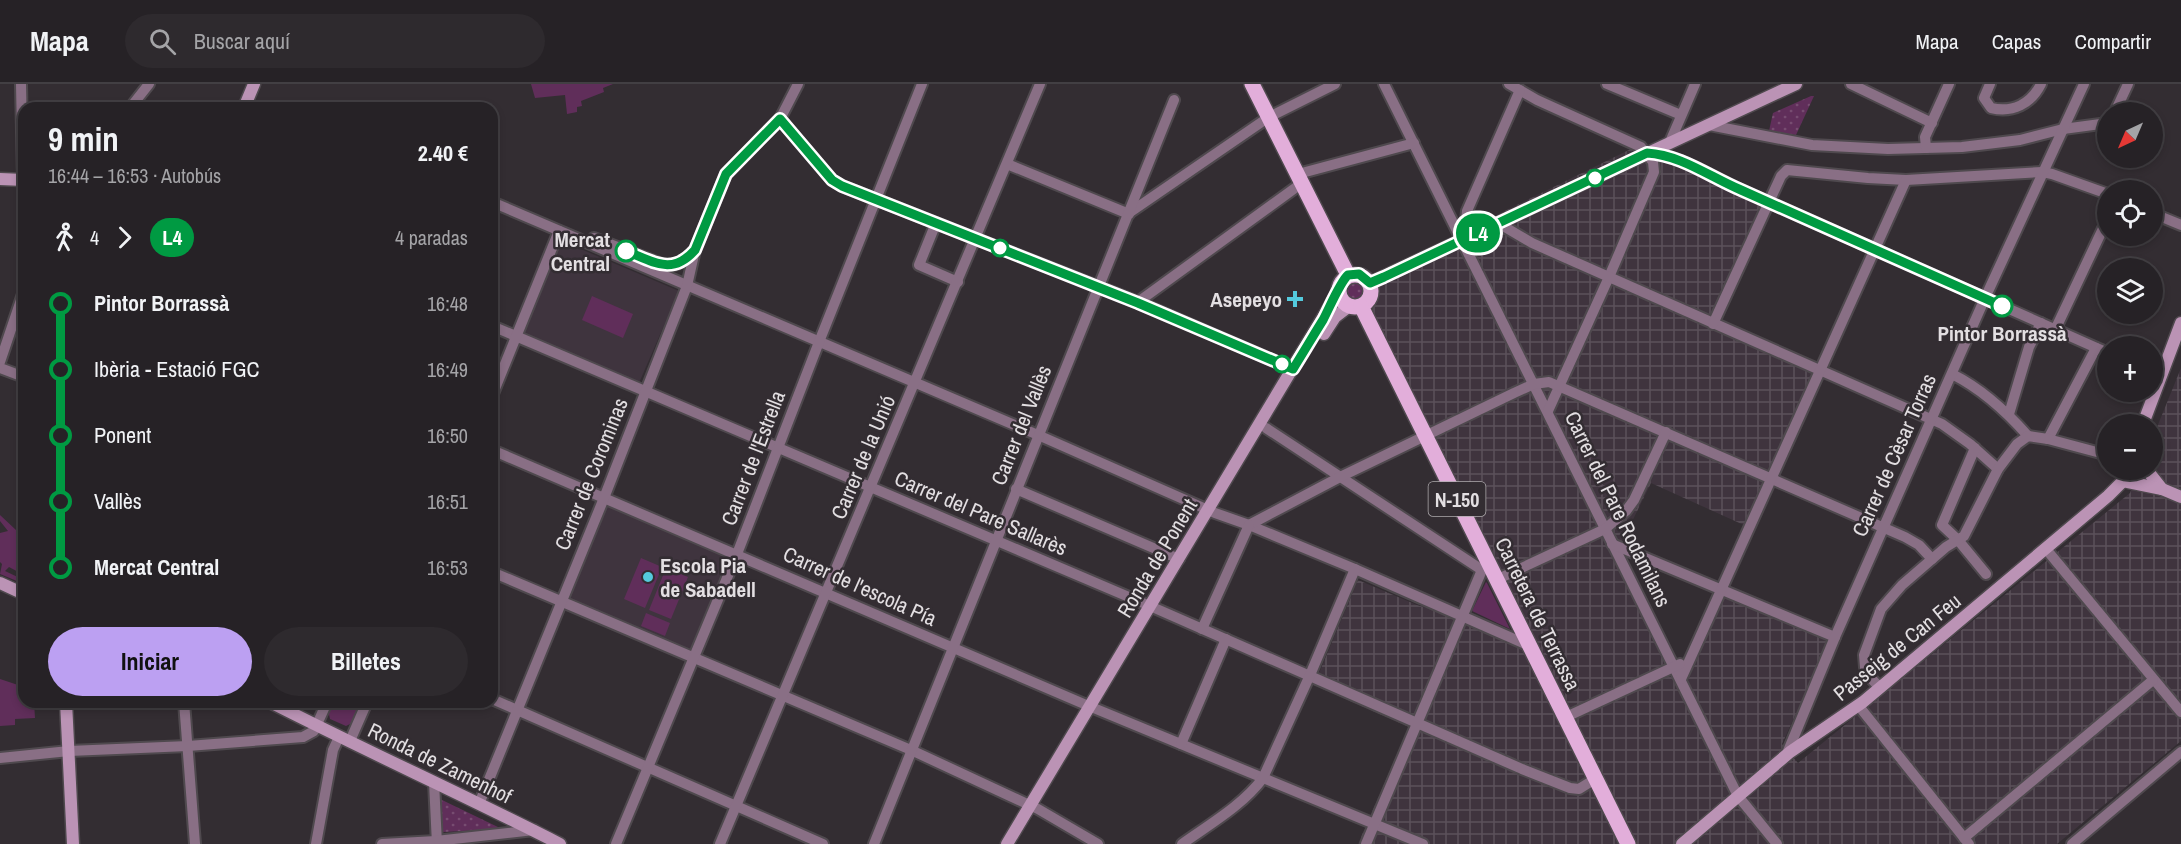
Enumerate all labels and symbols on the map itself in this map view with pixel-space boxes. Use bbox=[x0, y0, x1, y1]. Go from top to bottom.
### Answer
north arrow bbox=[2097, 102, 2163, 168]
unlabelled marker bbox=[1586, 169, 1604, 187]
line badge: L4 bbox=[1451, 214, 1505, 252]
place label: Mercat Central bbox=[551, 225, 610, 278]
unlabelled marker bbox=[991, 239, 1009, 257]
marker: Mercat Central bbox=[615, 240, 637, 262]
place label: Asepeyo bbox=[1210, 285, 1282, 314]
marker: Asepeyo bbox=[1286, 290, 1304, 308]
marker: Pintor Borrassà bbox=[1991, 295, 2013, 317]
place label: Pintor Borrassà bbox=[1937, 319, 2067, 348]
unlabelled marker bbox=[1273, 355, 1291, 373]
street label: Carrer del Vallès bbox=[984, 361, 1058, 489]
street label: Carrer de Cèsar Torras bbox=[1845, 369, 1943, 541]
street label: Carrer de l'Estrella bbox=[714, 386, 792, 530]
street label: Carrer de la Unió bbox=[824, 391, 902, 523]
street label: Carrer de Corominas bbox=[547, 394, 635, 554]
street label: Carrer del Pare Rodamilans bbox=[1558, 406, 1678, 612]
street label: Carrer del Pare Sallarès bbox=[890, 464, 1072, 562]
road number: N-150 bbox=[1428, 482, 1486, 516]
street label: Ronda de Ponent bbox=[1110, 493, 1204, 623]
street label: Carretera de Terrassa bbox=[1488, 533, 1588, 696]
street label: Carrer de l'escola Pía bbox=[779, 539, 942, 633]
place label: Escola Pia de Sabadell bbox=[660, 551, 756, 604]
marker: Escola Pia de Sabadell bbox=[641, 570, 655, 584]
street label: Passeig de Can Feu bbox=[1827, 587, 1967, 707]
street label: Ronda de Zamenhof bbox=[363, 716, 517, 811]

